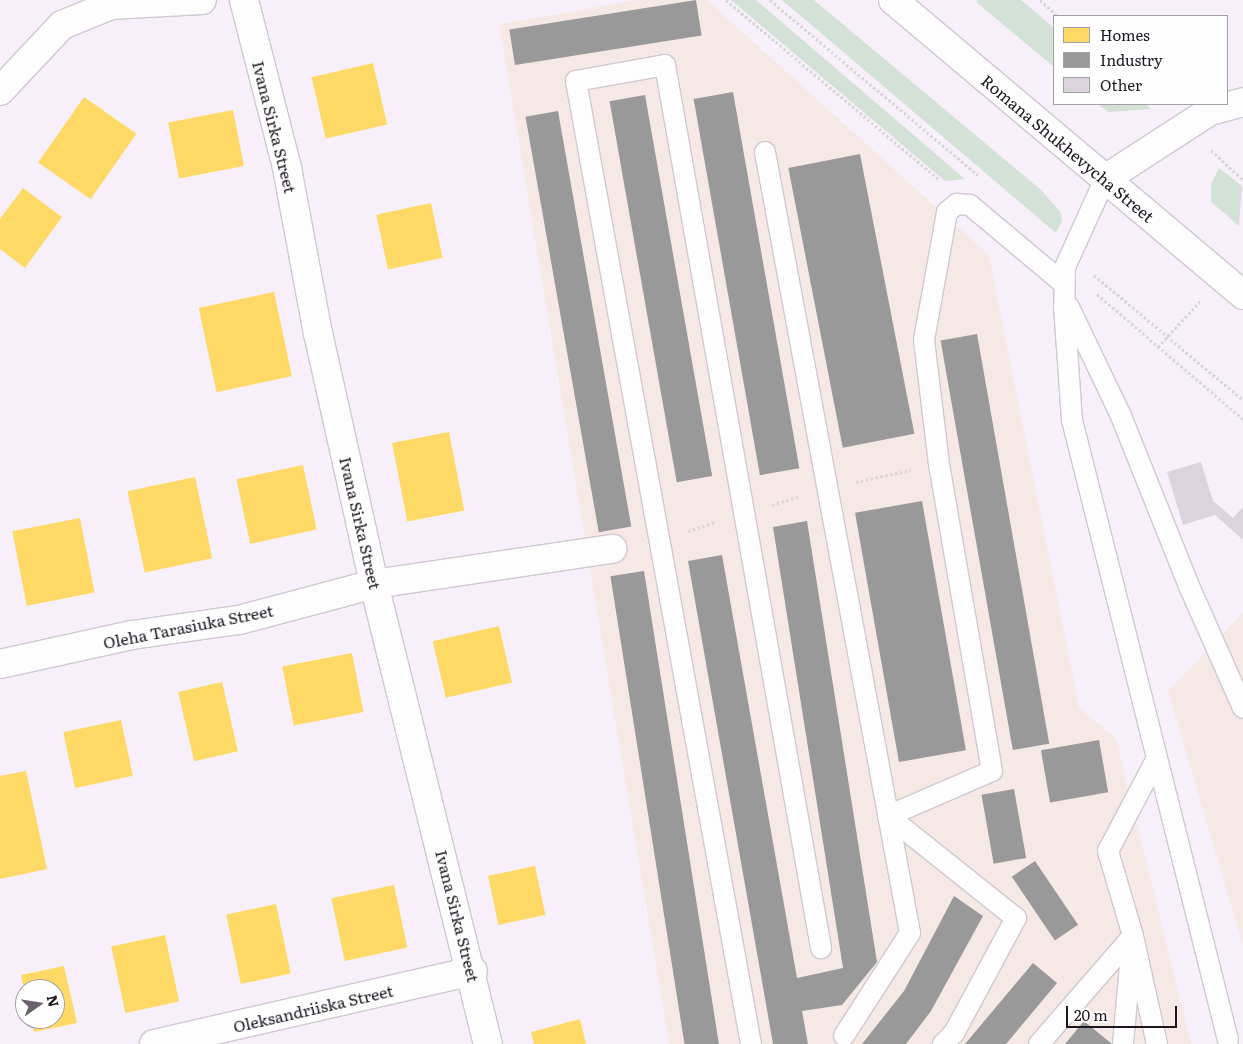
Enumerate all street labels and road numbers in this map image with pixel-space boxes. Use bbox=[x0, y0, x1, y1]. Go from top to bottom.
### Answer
street label: Ivana Sirka Street bbox=[249, 59, 301, 195]
street label: Romana Shukhevycha Street bbox=[978, 70, 1158, 226]
street label: Ivana Sirka Street bbox=[336, 455, 386, 591]
street label: Oleha Tarasiuka Street bbox=[101, 600, 275, 652]
street label: Ivana Sirka Street bbox=[432, 848, 484, 984]
street label: Oleksandriiska Street bbox=[231, 980, 395, 1036]

